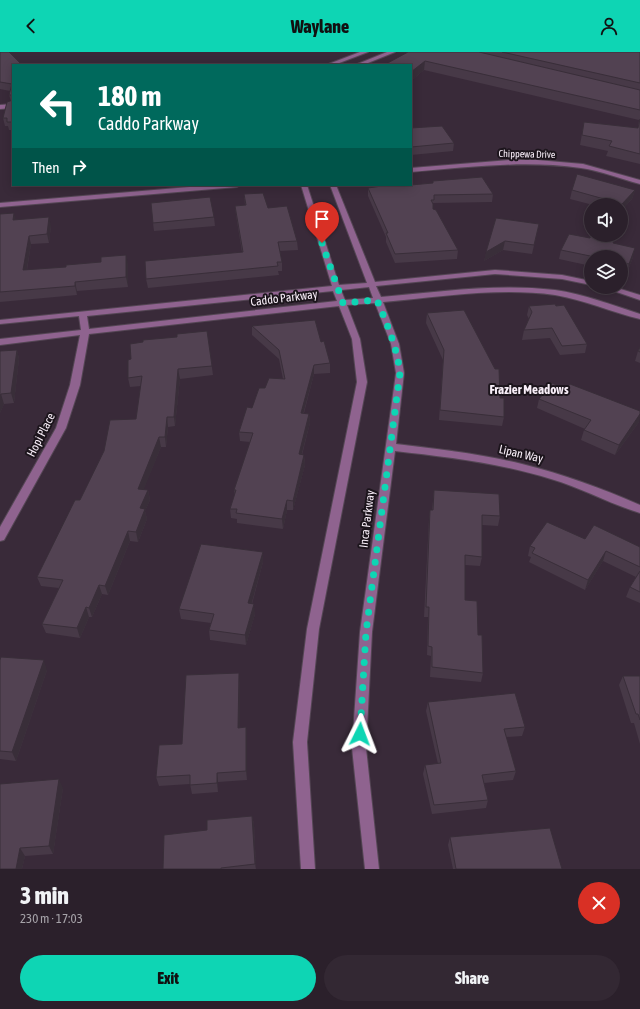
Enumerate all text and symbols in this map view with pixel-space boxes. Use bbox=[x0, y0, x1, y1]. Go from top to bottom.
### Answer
icon: back bbox=[20, 15, 42, 37]
icon: person bbox=[598, 15, 620, 37]
text: Waylane bbox=[291, 16, 349, 37]
icon: left bbox=[32, 80, 84, 132]
text: 180 m bbox=[98, 80, 161, 112]
text: Caddo Parkway bbox=[98, 113, 199, 134]
street label: Chippewa Drive bbox=[498, 148, 556, 160]
icon: right bbox=[68, 156, 90, 178]
text: Then bbox=[32, 159, 60, 176]
map controls bbox=[584, 198, 628, 294]
button: sound bbox=[584, 198, 628, 242]
pin bbox=[305, 202, 339, 243]
icon: arrive bbox=[311, 208, 333, 230]
button: layers bbox=[584, 250, 628, 294]
street label: Caddo Parkway bbox=[250, 287, 318, 309]
district label: Frazier Meadows bbox=[490, 382, 569, 397]
street label: Hopi Place bbox=[24, 411, 58, 459]
street label: Lipan Way bbox=[497, 442, 545, 466]
street label: Inca Parkway bbox=[357, 489, 377, 549]
position arrow bbox=[339, 713, 381, 755]
text: 3 min bbox=[20, 882, 69, 909]
button: close bbox=[578, 882, 620, 924]
text: 230 m · 17:03 bbox=[20, 911, 83, 926]
button: Exit bbox=[20, 955, 316, 1001]
button: Share bbox=[324, 955, 620, 1001]

